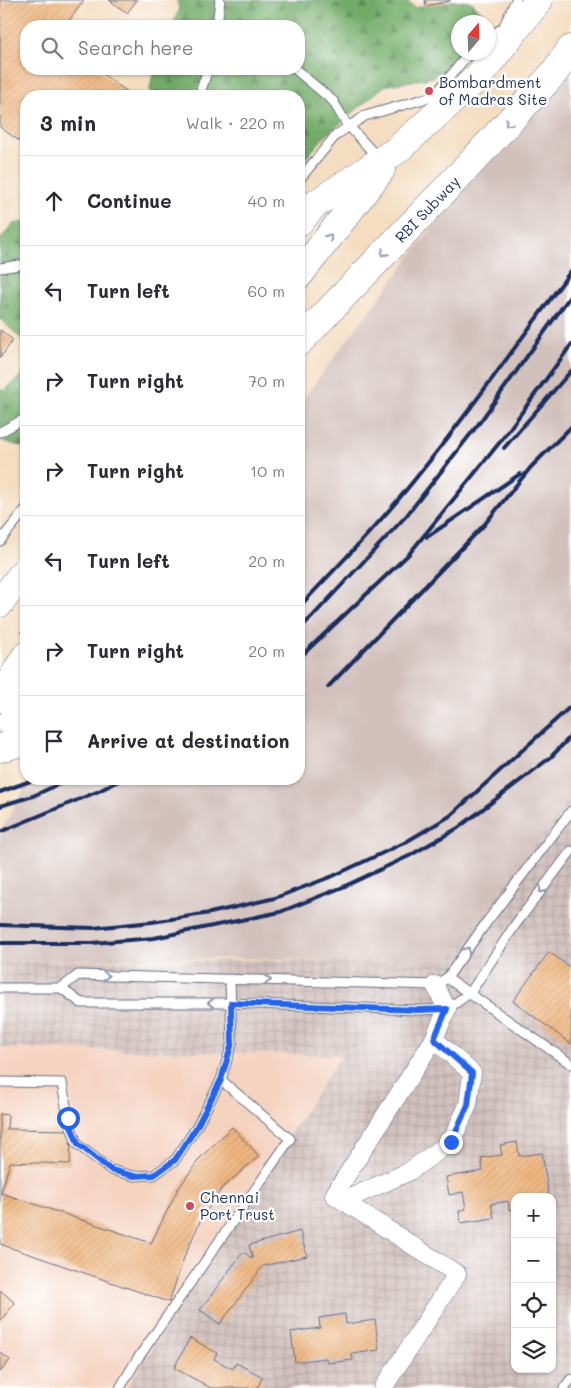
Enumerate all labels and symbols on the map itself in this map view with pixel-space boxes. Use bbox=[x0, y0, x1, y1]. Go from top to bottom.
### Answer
north arrow bbox=[451, 15, 496, 60]
place label: Bombardment of Madras Site bbox=[439, 72, 547, 109]
marker: Bombardment of Madras Site bbox=[423, 85, 435, 97]
one-way arrow bbox=[505, 117, 514, 126]
street label: RBI Subway bbox=[390, 171, 464, 247]
one-way arrow bbox=[323, 234, 331, 243]
one-way arrow bbox=[381, 248, 390, 257]
one-way arrow bbox=[539, 884, 547, 893]
one-way arrow bbox=[461, 946, 470, 956]
one-way arrow bbox=[102, 971, 110, 981]
one-way arrow bbox=[265, 975, 273, 986]
one-way arrow bbox=[207, 998, 214, 1008]
route start bbox=[57, 1107, 80, 1130]
route end bbox=[440, 1131, 463, 1154]
place label: Chennai Port Trust bbox=[200, 1187, 275, 1224]
marker: Chennai Port Trust bbox=[184, 1200, 196, 1212]

